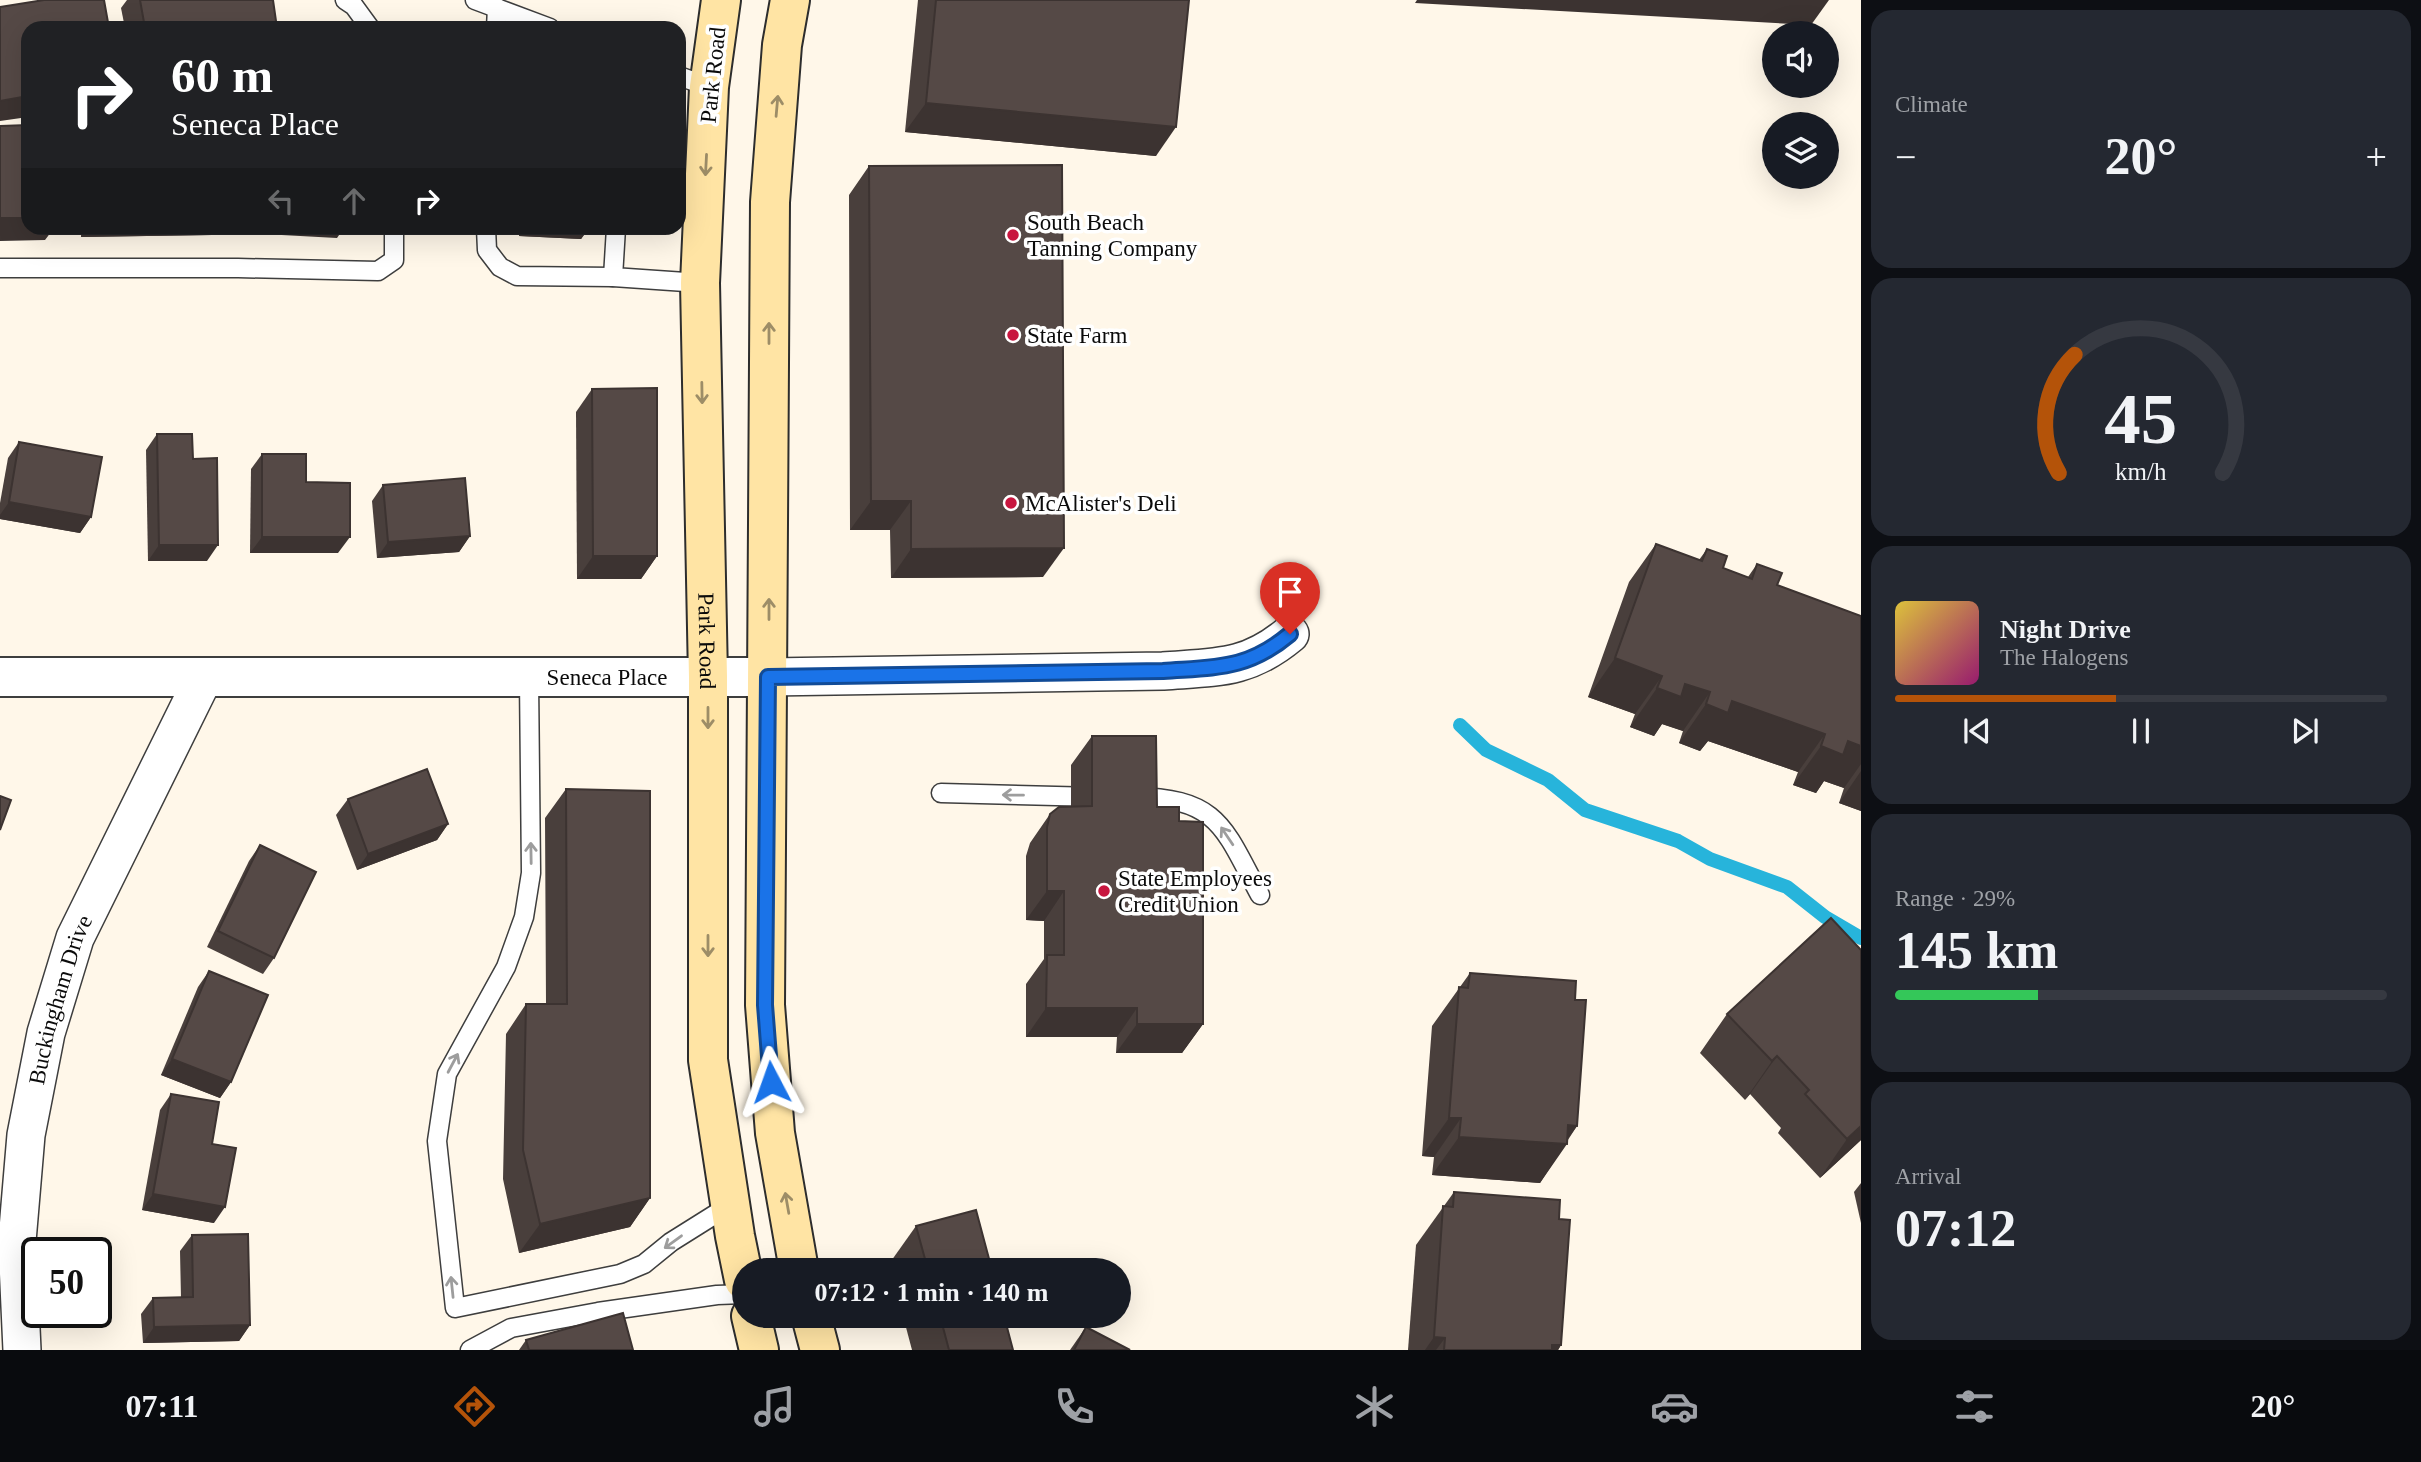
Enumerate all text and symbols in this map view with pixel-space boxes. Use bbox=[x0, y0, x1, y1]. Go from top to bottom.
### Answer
map controls bbox=[1762, 21, 1839, 189]
button: sound bbox=[1762, 21, 1839, 98]
street label: Park Road bbox=[696, 25, 731, 124]
text: 60 m bbox=[171, 48, 273, 103]
icon: right bbox=[56, 49, 147, 140]
text: Climate bbox=[1895, 92, 1968, 117]
one-way arrow bbox=[771, 95, 784, 117]
text: Seneca Place bbox=[171, 106, 339, 142]
button: layers bbox=[1762, 112, 1839, 189]
text: 20° bbox=[2105, 128, 2177, 185]
text: − bbox=[1895, 136, 1916, 178]
text: + bbox=[2366, 136, 2387, 178]
one-way arrow bbox=[699, 154, 712, 177]
icon: left bbox=[262, 182, 300, 220]
icon: ahead bbox=[335, 182, 373, 220]
icon: right bbox=[408, 182, 446, 220]
place label: South Beach Tanning Company bbox=[1027, 210, 1198, 261]
marker: South Beach Tanning Company bbox=[1005, 227, 1021, 243]
one-way arrow bbox=[762, 321, 776, 344]
place label: State Farm bbox=[1027, 323, 1127, 348]
marker: State Farm bbox=[1005, 327, 1021, 343]
text: 45 bbox=[2105, 378, 2177, 459]
one-way arrow bbox=[695, 381, 709, 404]
text: km/h bbox=[2115, 458, 2167, 485]
place label: McAlister's Deli bbox=[1025, 491, 1177, 516]
marker: McAlister's Deli bbox=[1003, 495, 1019, 511]
pin bbox=[1260, 562, 1320, 634]
icon: arrive bbox=[1271, 573, 1309, 611]
street label: Park Road bbox=[694, 592, 721, 690]
one-way arrow bbox=[762, 598, 776, 621]
text: Night Drive bbox=[2000, 615, 2131, 644]
text: The Halogens bbox=[2000, 645, 2128, 670]
street label: Seneca Place bbox=[547, 665, 667, 690]
one-way arrow bbox=[701, 706, 715, 729]
icon: previous bbox=[1958, 712, 1996, 750]
icon: pause bbox=[2122, 712, 2160, 750]
icon: next bbox=[2286, 712, 2324, 750]
one-way arrow bbox=[1002, 788, 1025, 802]
one-way arrow bbox=[1220, 827, 1234, 846]
one-way arrow bbox=[524, 841, 538, 864]
place label: State Employees Credit Union bbox=[1118, 866, 1272, 917]
marker: State Employees Credit Union bbox=[1096, 883, 1112, 899]
text: Range · 29% bbox=[1895, 886, 2015, 911]
street label: Buckingham Drive bbox=[24, 911, 97, 1087]
text: 145 km bbox=[1895, 922, 2058, 979]
one-way arrow bbox=[701, 934, 715, 957]
position arrow bbox=[734, 1045, 808, 1119]
one-way arrow bbox=[447, 1053, 461, 1074]
text: Arrival bbox=[1895, 1164, 1961, 1189]
one-way arrow bbox=[780, 1192, 793, 1215]
text: 07:12 bbox=[1895, 1200, 2016, 1257]
one-way arrow bbox=[664, 1235, 683, 1249]
speed limit sign: 50 bbox=[21, 1237, 112, 1328]
one-way arrow bbox=[446, 1276, 459, 1299]
text: 07:12 · 1 min · 140 m bbox=[815, 1278, 1049, 1307]
icon: directions bbox=[450, 1382, 499, 1431]
icon: music bbox=[750, 1382, 799, 1431]
icon: phone bbox=[1050, 1382, 1099, 1431]
icon: climate bbox=[1350, 1382, 1399, 1431]
icon: car bbox=[1650, 1382, 1699, 1431]
icon: filters bbox=[1950, 1382, 1999, 1431]
text: 07:11 bbox=[126, 1388, 198, 1424]
text: 20° bbox=[2251, 1388, 2295, 1424]

